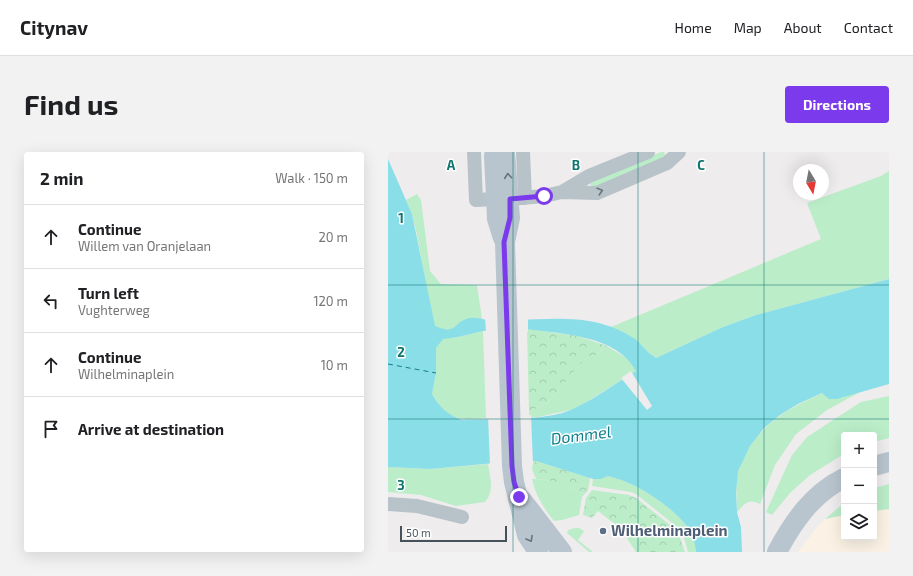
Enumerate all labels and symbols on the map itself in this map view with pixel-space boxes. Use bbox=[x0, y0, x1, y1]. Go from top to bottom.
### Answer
text: A bbox=[447, 157, 456, 173]
text: B bbox=[572, 157, 580, 173]
text: C bbox=[697, 157, 705, 173]
north arrow bbox=[793, 164, 829, 200]
one-way arrow bbox=[503, 173, 512, 179]
route start bbox=[535, 187, 553, 205]
one-way arrow bbox=[597, 187, 604, 196]
text: 1 bbox=[398, 210, 404, 226]
text: 2 bbox=[397, 344, 405, 360]
water label: Dommel bbox=[550, 421, 612, 448]
text: 3 bbox=[397, 477, 405, 493]
route end bbox=[510, 488, 528, 506]
place label: Wilhelminaplein bbox=[611, 521, 728, 539]
scale bar bbox=[400, 524, 507, 543]
marker: Wilhelminaplein bbox=[598, 526, 608, 536]
one-way arrow bbox=[525, 535, 532, 542]

